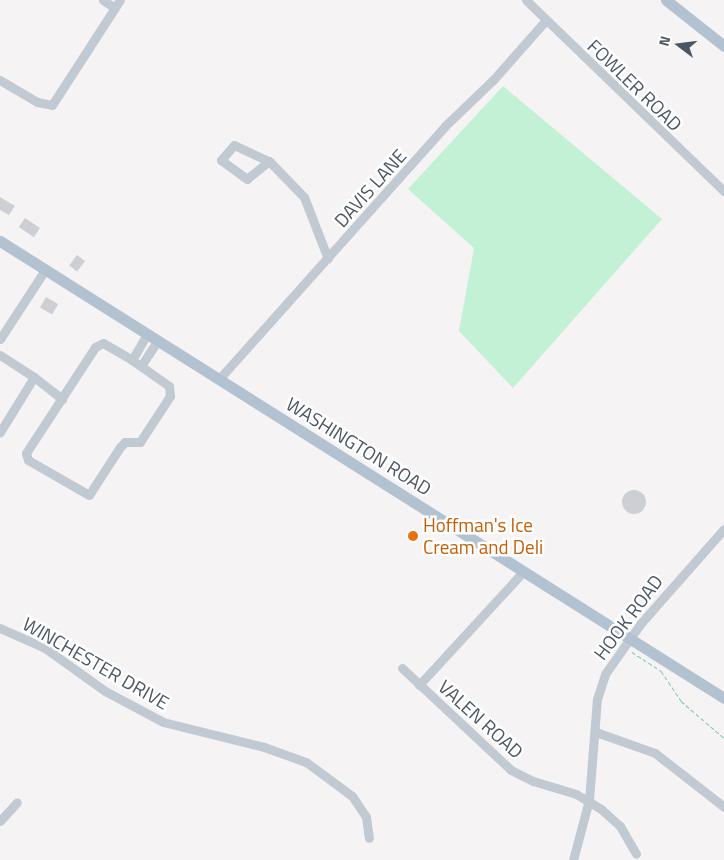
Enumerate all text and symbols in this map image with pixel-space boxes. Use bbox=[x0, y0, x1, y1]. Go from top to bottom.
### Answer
north arrow bbox=[654, 20, 704, 70]
street label: FOWLER ROAD bbox=[583, 34, 687, 136]
text: N bbox=[653, 34, 675, 48]
street label: DAVIS LANE bbox=[329, 144, 411, 232]
street label: WASHINGTON ROAD bbox=[282, 392, 436, 500]
place label: Hoffman's Ice Cream and Deli bbox=[423, 514, 543, 558]
marker: Hoffman's Ice Cream and Deli bbox=[407, 530, 419, 542]
street label: HOOK ROAD bbox=[589, 570, 667, 664]
street label: WINCHESTER DRIVE bbox=[19, 612, 173, 714]
street label: VALEN ROAD bbox=[434, 675, 528, 763]

